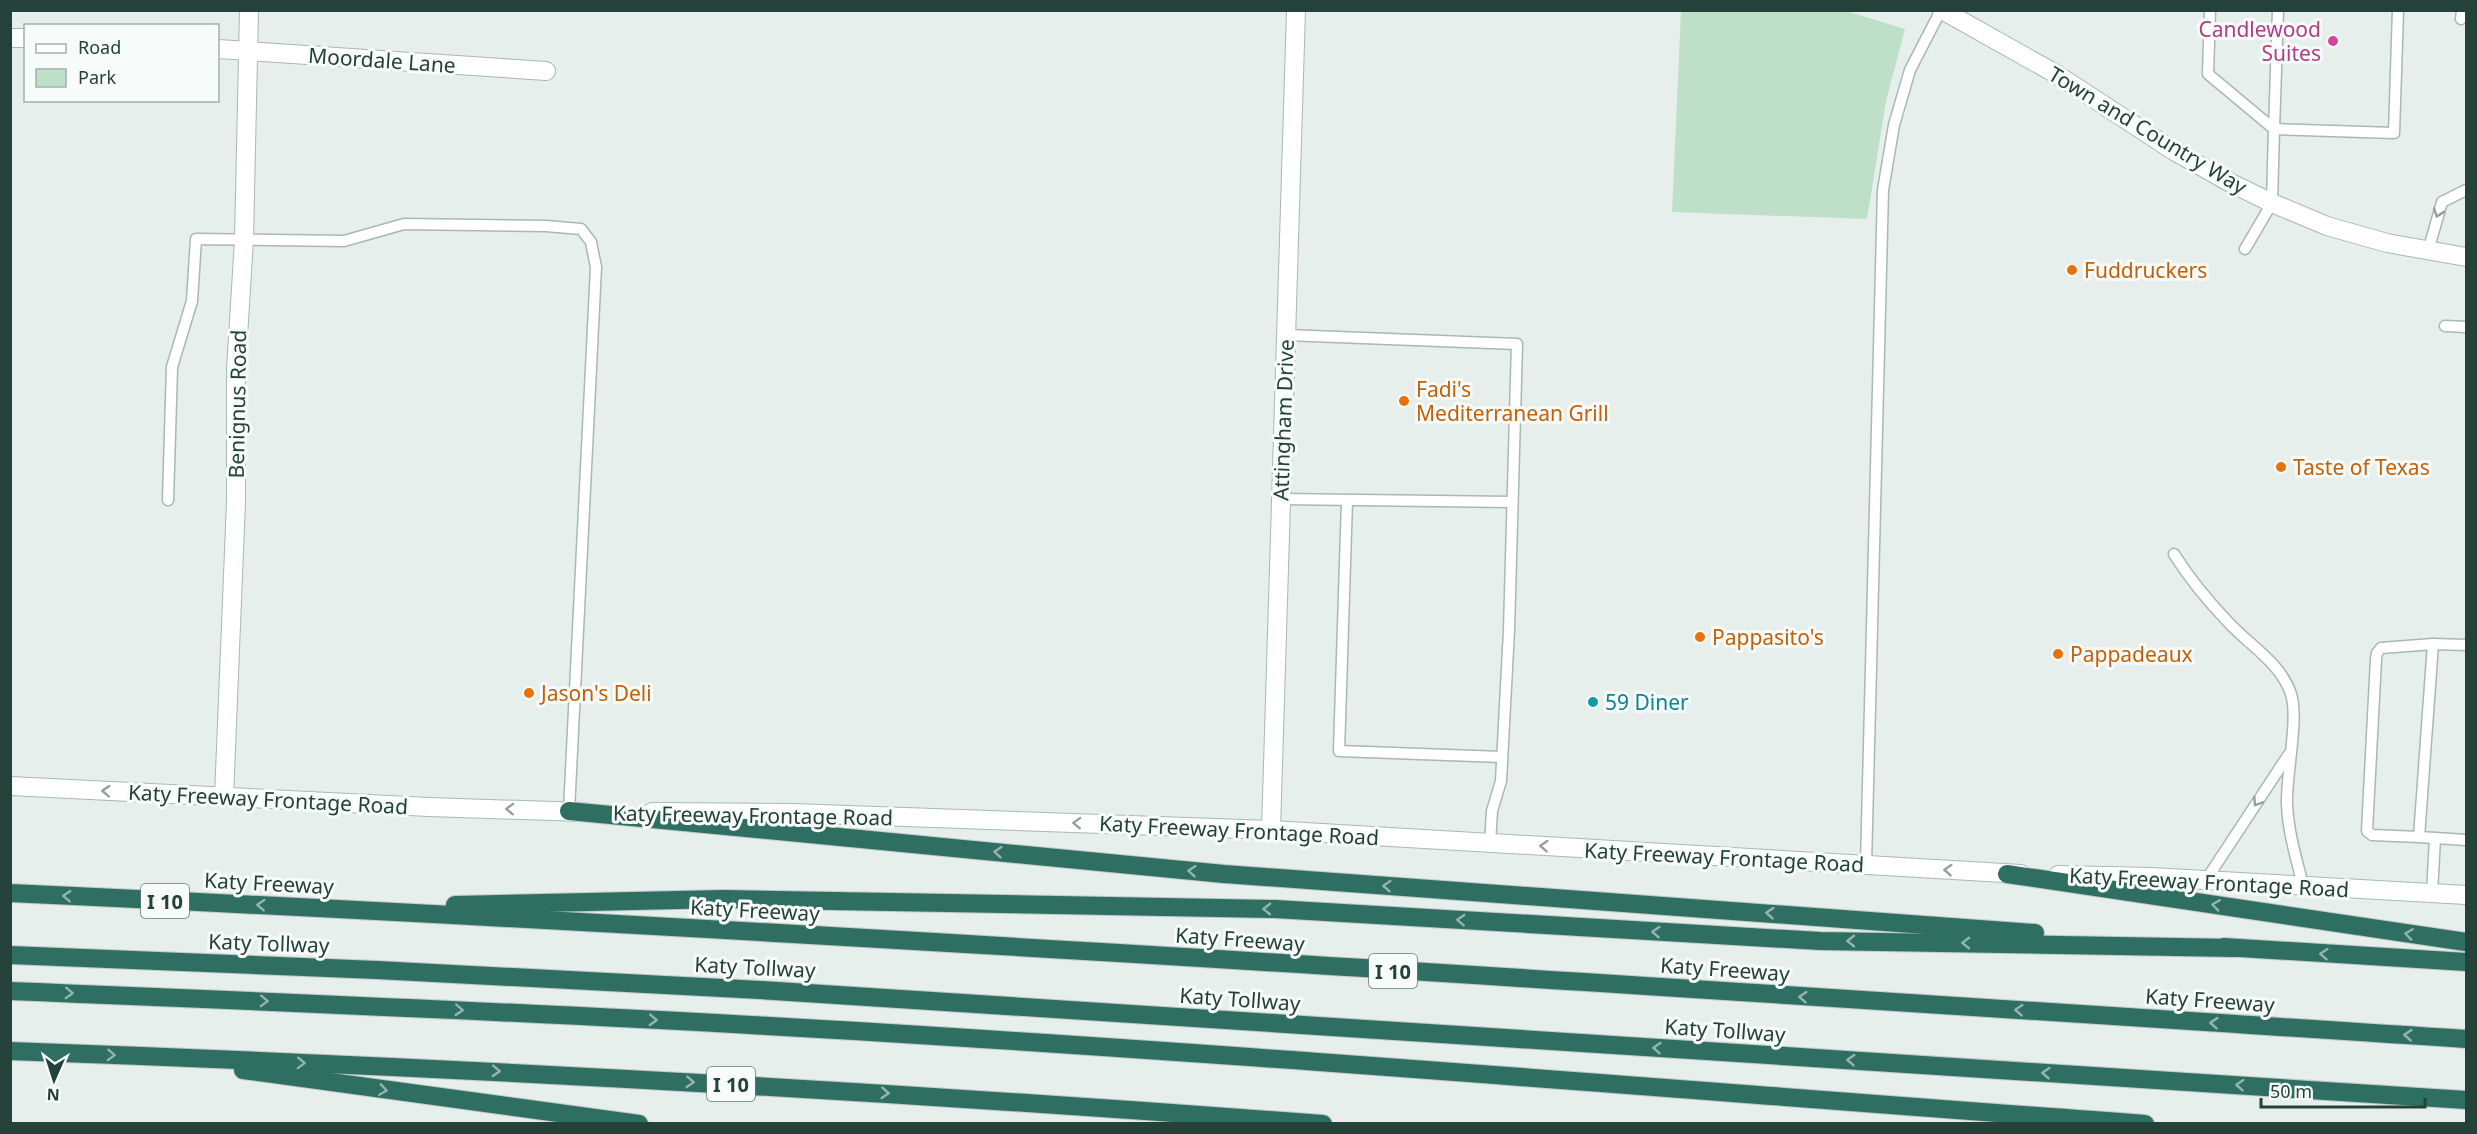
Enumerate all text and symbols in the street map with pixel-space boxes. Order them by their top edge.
place label: Candlewood Suites [2198,15,2321,67]
legend [24,24,219,102]
marker: Candlewood Suites [2326,34,2340,48]
text: Road [78,35,121,59]
street label: Moordale Lane [307,41,457,79]
street label: Town and Country Way [2044,60,2253,200]
text: Park [78,65,116,89]
one-way arrow [2433,207,2446,218]
place label: Fuddruckers [2084,256,2207,284]
marker: Fuddruckers [2065,263,2079,277]
street label: Benignus Road [222,329,252,479]
street label: Attingham Drive [1266,339,1300,501]
place label: Fadi's Mediterranean Grill [1416,375,1609,427]
marker: Fadi's Mediterranean Grill [1397,394,1411,408]
place label: Taste of Texas [2293,453,2430,481]
marker: Taste of Texas [2274,460,2288,474]
place label: Pappasito's [1712,623,1824,651]
marker: Pappasito's [1693,630,1707,644]
place label: Pappadeaux [2070,640,2193,668]
marker: Pappadeaux [2051,647,2065,661]
place label: Jason's Deli [539,679,652,707]
marker: Jason's Deli [522,686,536,700]
place label: 59 Diner [1605,688,1689,716]
marker: 59 Diner [1586,695,1600,709]
street label: Katy Freeway Frontage Road [127,778,409,820]
one-way arrow [101,785,110,798]
one-way arrow [2253,796,2264,807]
street label: Katy Freeway Frontage Road [613,799,893,831]
one-way arrow [506,803,515,816]
street label: Katy Freeway Frontage Road [1098,809,1380,851]
one-way arrow [1072,817,1081,830]
street label: Katy Freeway Frontage Road [1583,836,1865,878]
one-way arrow [1540,840,1549,853]
one-way arrow [993,846,1003,859]
street label: Katy Freeway Frontage Road [2068,861,2350,903]
one-way arrow [1944,864,1953,877]
one-way arrow [1188,865,1197,878]
street label: Katy Freeway [203,866,335,900]
one-way arrow [1382,880,1391,893]
road number: I 10 [141,884,189,918]
one-way arrow [62,890,71,903]
street label: Katy Freeway [689,893,821,927]
one-way arrow [257,898,266,911]
one-way arrow [2211,900,2220,912]
one-way arrow [1262,903,1271,915]
one-way arrow [1765,906,1774,919]
one-way arrow [1457,913,1466,926]
street label: Katy Freeway [1174,921,1306,958]
one-way arrow [1651,926,1660,939]
street label: Katy Tollway [208,927,330,959]
one-way arrow [2404,928,2413,940]
one-way arrow [1846,935,1855,947]
one-way arrow [1961,936,1970,949]
one-way arrow [2320,947,2329,960]
street label: Katy Tollway [694,950,817,984]
street label: Katy Freeway [1659,951,1791,988]
road number: I 10 [1369,954,1417,988]
street label: Katy Tollway [1179,981,1302,1017]
street label: Katy Freeway [2144,982,2276,1019]
one-way arrow [64,987,73,1000]
one-way arrow [1799,991,1808,1004]
one-way arrow [259,995,268,1008]
one-way arrow [454,1004,463,1017]
one-way arrow [2014,1004,2023,1017]
street label: Katy Tollway [1664,1012,1787,1048]
one-way arrow [649,1013,658,1026]
one-way arrow [2209,1016,2218,1029]
one-way arrow [2404,1029,2413,1042]
one-way arrow [1652,1042,1661,1055]
one-way arrow [106,1048,115,1061]
north arrow [24,1050,84,1110]
one-way arrow [1847,1054,1856,1067]
one-way arrow [296,1056,305,1069]
one-way arrow [491,1065,500,1078]
road number: I 10 [707,1067,755,1101]
one-way arrow [2041,1067,2050,1080]
scale bar [2261,1071,2424,1109]
one-way arrow [686,1075,695,1088]
one-way arrow [2236,1079,2245,1092]
text: 50 m [2270,1079,2312,1103]
one-way arrow [378,1083,387,1096]
text: N [46,1084,60,1106]
one-way arrow [880,1086,889,1099]

